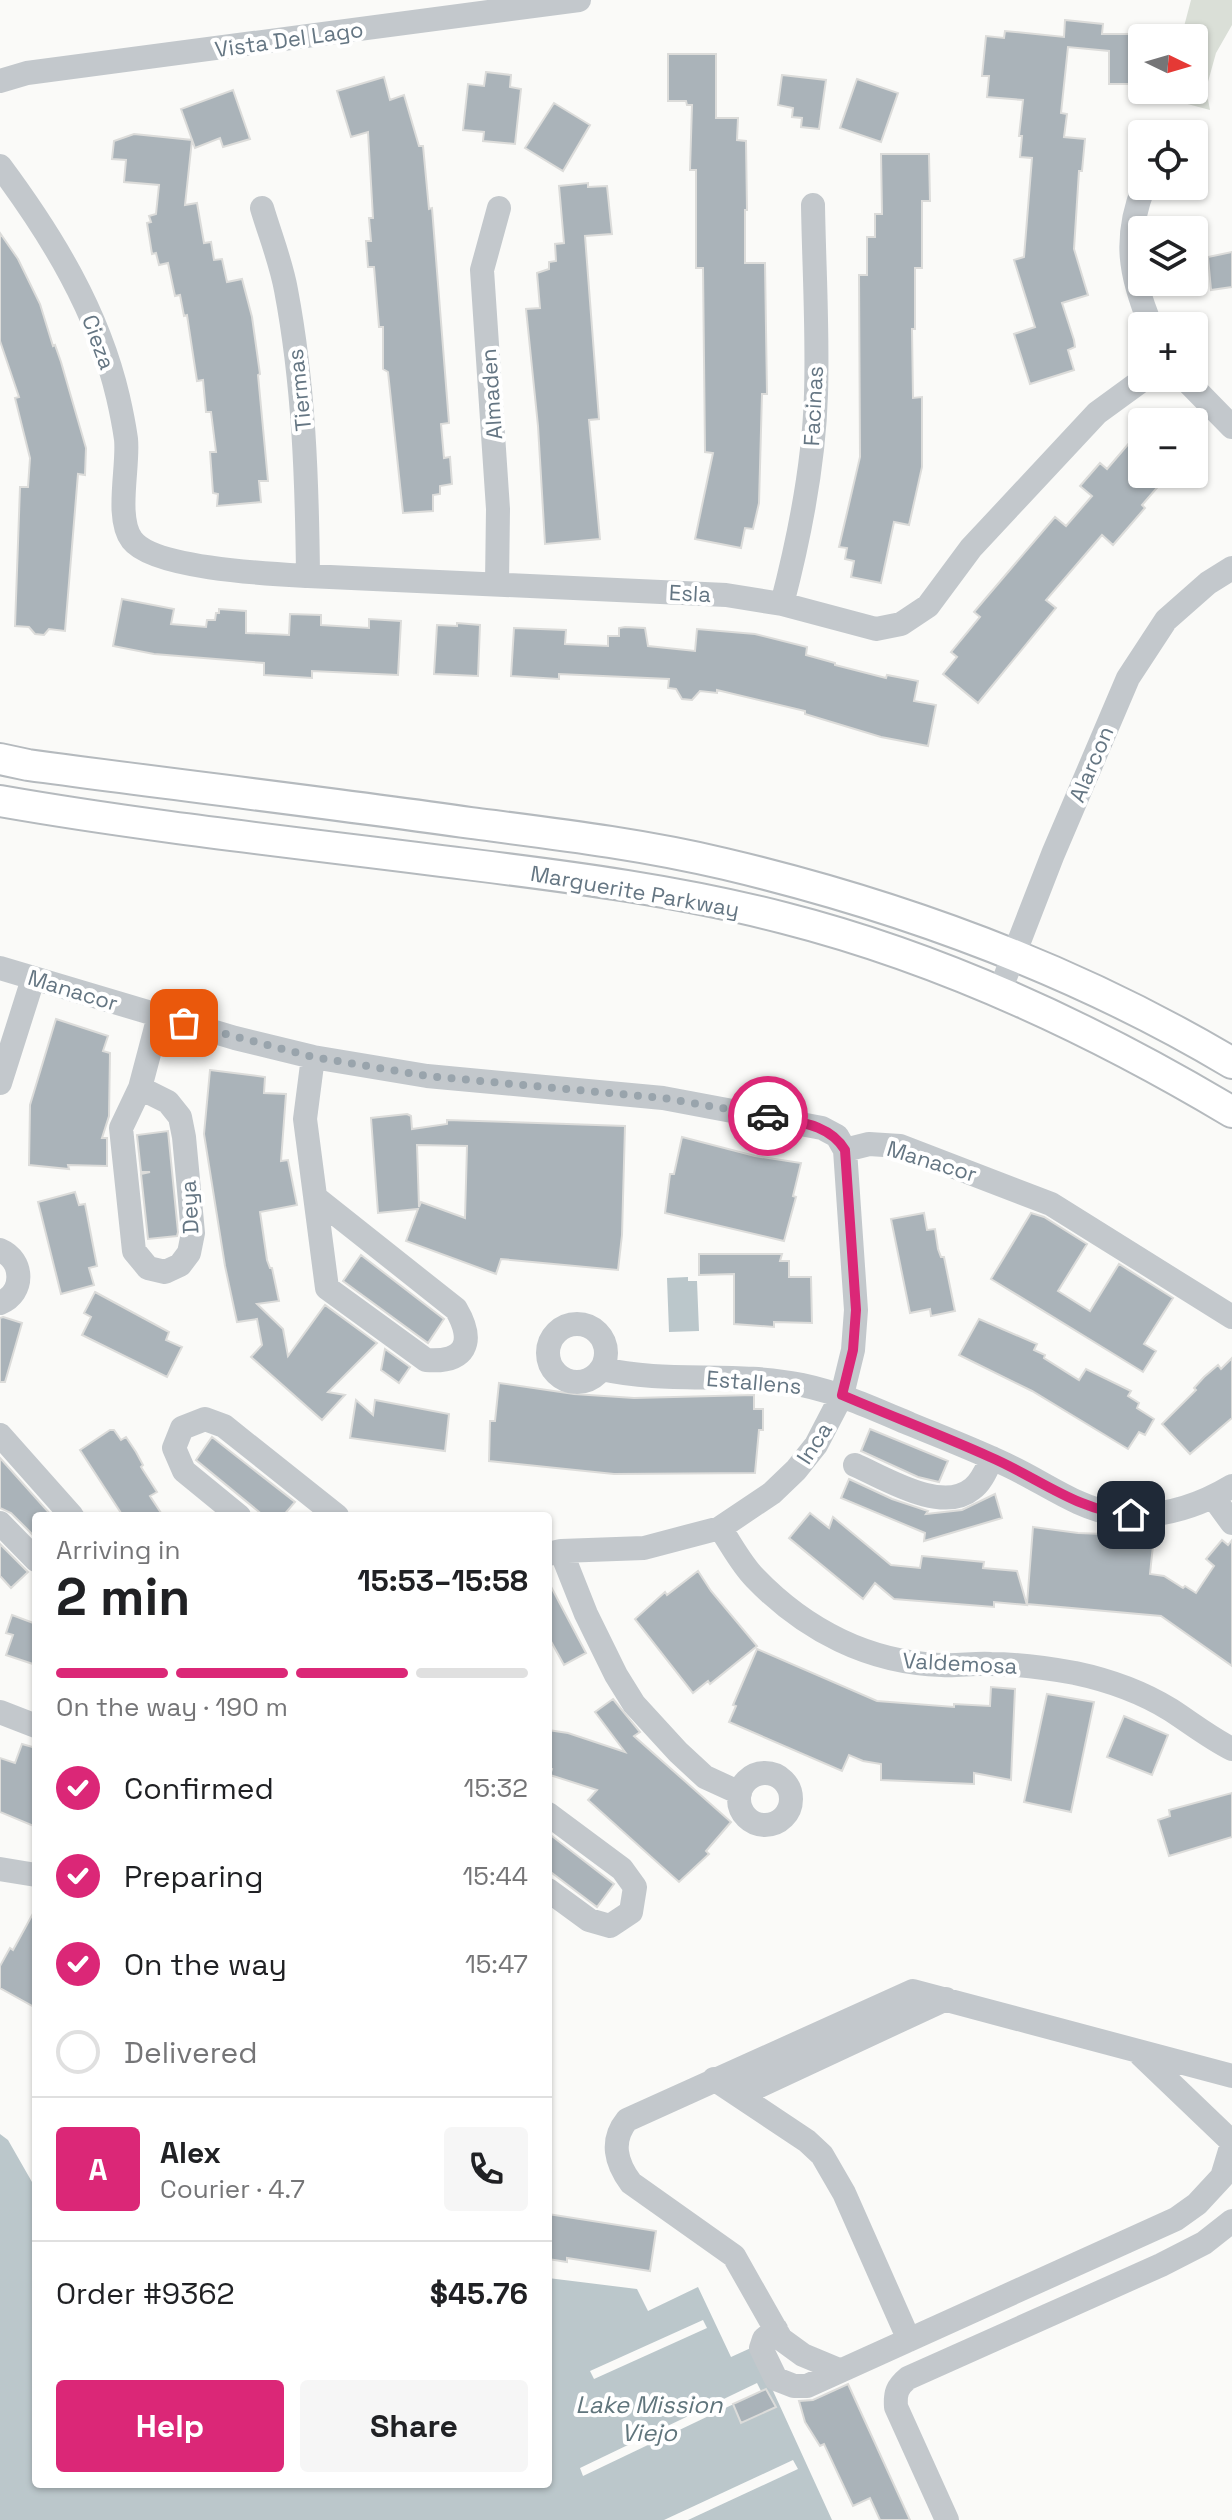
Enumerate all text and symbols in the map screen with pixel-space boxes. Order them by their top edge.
street label: Vista Del Lago [213,15,365,63]
north arrow [1128,24,1208,104]
map controls [1128,24,1208,488]
button: locate [1128,120,1208,200]
button: layers [1128,216,1208,296]
street label: Cieza [76,311,122,374]
button: + [1128,312,1208,392]
street label: Tiermas [281,347,317,433]
street label: Almaden [474,348,508,440]
street label: Facinas [797,365,829,447]
button: − [1128,408,1208,488]
street label: Esla [668,578,712,608]
street label: Alarcon [1062,722,1120,806]
street label: Marguerite Parkway [529,859,741,923]
street label: Manacor [25,963,121,1017]
pin [150,989,218,1057]
icon: bag [162,1001,206,1045]
courier [728,1076,808,1156]
icon: car [746,1094,790,1138]
street label: Manacor [884,1134,980,1188]
street label: Deya [174,1179,204,1235]
street label: Estallens [705,1364,803,1400]
street label: Inca [790,1416,838,1469]
pin [1097,1481,1165,1549]
icon: home [1109,1493,1153,1537]
text: Arriving in [56,1533,180,1567]
text: 15:53–15:58 [357,1561,528,1600]
text: 2 min [56,1564,190,1630]
street label: Valdemosa [902,1646,1018,1680]
text: On the way · 190 m [56,1690,288,1724]
icon: check [56,1766,100,1810]
text: Confirmed [124,1769,274,1808]
text: 15:32 [464,1771,528,1805]
icon: check [56,1854,100,1898]
text: Preparing [124,1857,263,1896]
text: 15:44 [462,1859,528,1893]
icon: check [56,1942,100,1986]
text: On the way [124,1945,287,1984]
text: 15:47 [465,1947,528,1981]
text: Delivered [124,2033,258,2072]
button: phone [444,2127,528,2211]
text: Alex [160,2133,221,2172]
text: A [88,2150,108,2189]
text: Courier · 4.7 [160,2172,305,2206]
text: Order #9362 [56,2274,235,2313]
text: $45.76 [430,2274,528,2313]
button: Help [56,2380,284,2472]
button: Share [300,2380,528,2472]
water label: Lake Mission Viejo [576,2389,724,2448]

